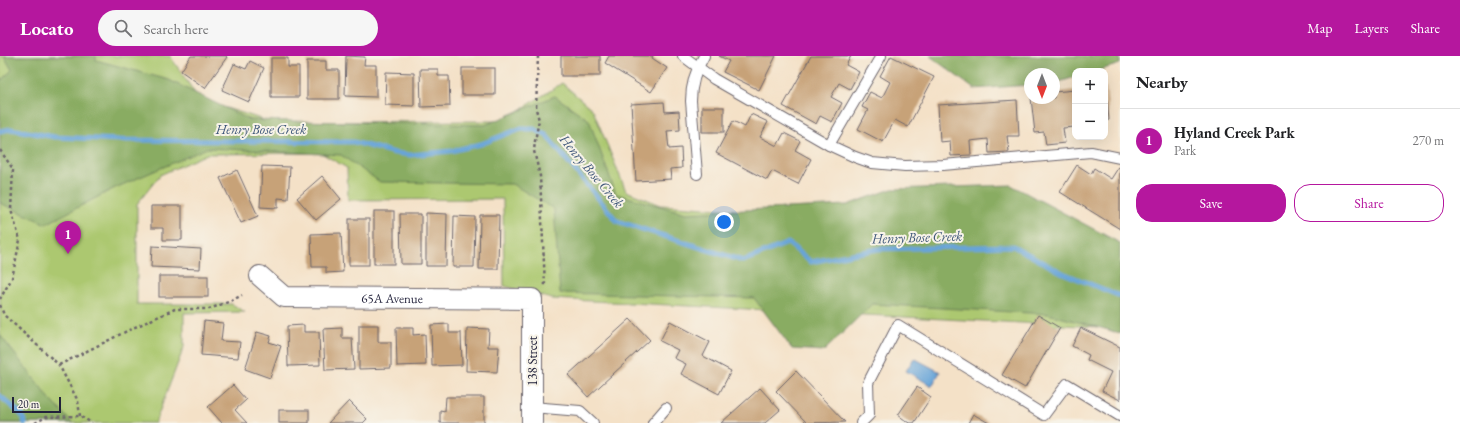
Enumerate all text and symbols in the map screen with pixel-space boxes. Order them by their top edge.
search box [98,10,378,46]
text: Locato [20,16,74,41]
icon: search [112,17,134,39]
text: Search here [144,19,209,38]
text: Map [1307,19,1332,37]
text: Layers [1354,19,1389,37]
text: Share [1411,19,1440,37]
north arrow [1024,68,1060,104]
map controls [1072,68,1108,140]
button: + [1072,68,1108,104]
text: Nearby [1136,71,1188,93]
button: − [1072,104,1108,140]
water label: Henry Bose Creek [215,120,307,138]
text: Hyland Creek Park [1174,123,1295,142]
water label: Henry Bose Creek [555,130,628,212]
text: 1 [1146,132,1152,149]
text: 270 m [1413,132,1444,149]
text: Park [1174,142,1196,159]
button: Save [1136,184,1286,222]
button: Share [1294,184,1444,222]
your location [714,212,734,232]
pin: 1 [55,221,81,254]
water label: Henry Bose Creek [870,226,963,248]
street label: 65A Avenue [361,289,423,307]
street label: 138 Street [524,336,541,386]
scale bar [12,395,61,414]
text: 20 m [18,397,39,411]

